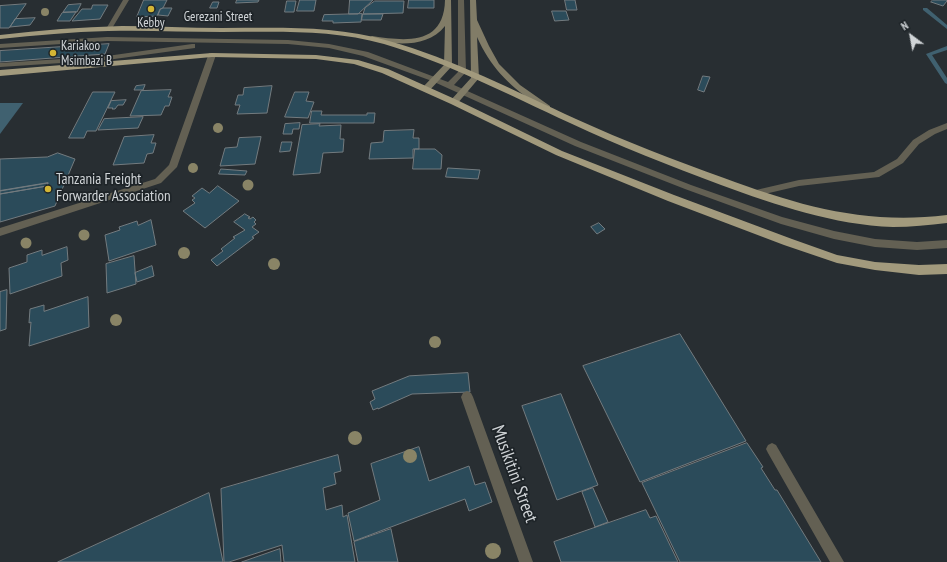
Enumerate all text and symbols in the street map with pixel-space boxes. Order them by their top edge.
marker: Kebby [146,4,156,14]
street label: Gerezani Street [184,9,252,25]
place label: Kebby [137,15,165,31]
north arrow [891,16,931,56]
text: N [898,18,911,33]
place label: Kariakoo Msimbazi B [61,38,112,69]
marker: Kariakoo Msimbazi B [48,48,58,58]
place label: Tanzania Freight Forwarder Association [56,171,170,206]
marker: Tanzania Freight Forwarder Association [43,184,53,194]
street label: Musikitini Street [486,422,542,526]

